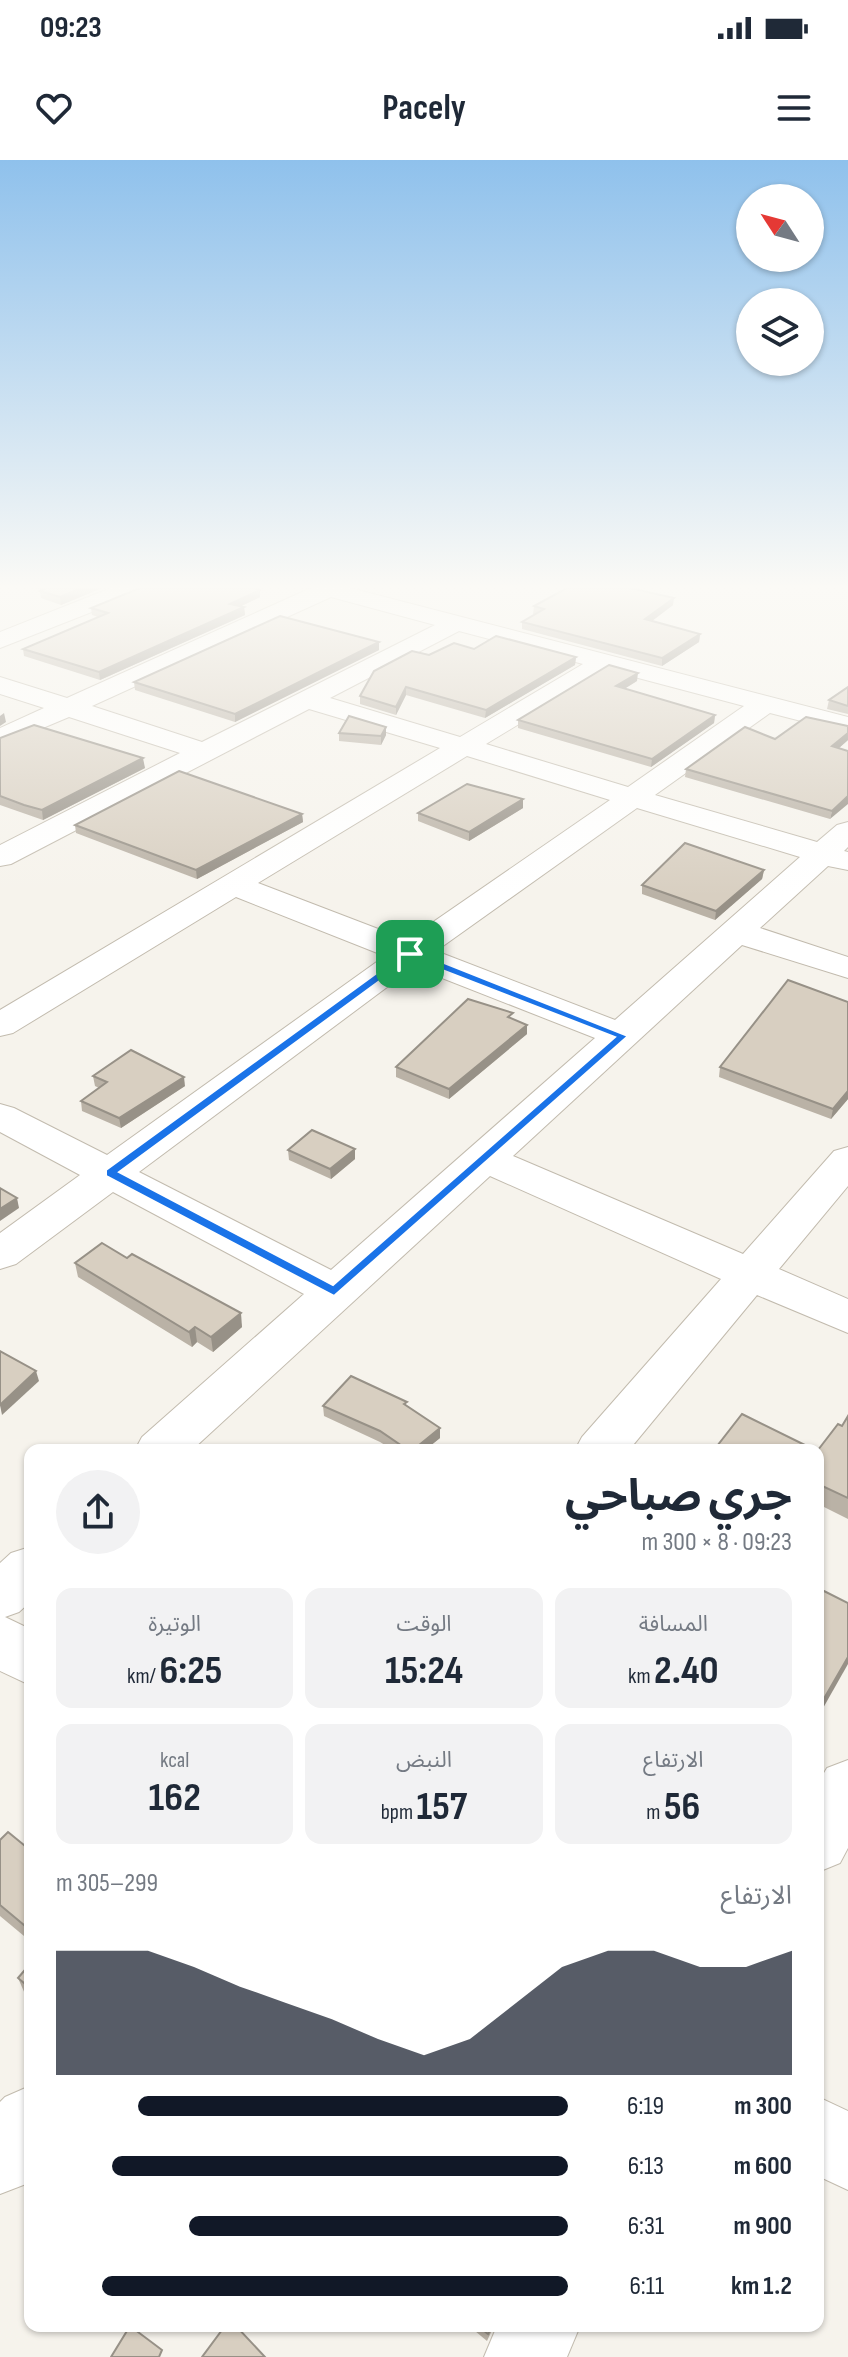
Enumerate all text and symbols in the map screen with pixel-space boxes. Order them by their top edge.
text: 09:23 [40,10,102,46]
icon: heart [32,86,76,130]
icon: menu [772,86,816,130]
text: Pacely [382,87,466,130]
north arrow [736,184,824,272]
map controls [736,184,824,376]
button: layers [736,288,824,376]
pin [376,920,444,988]
icon: arrive [388,932,432,976]
button: share [56,1470,140,1554]
text: جري صباحي [565,1470,792,1523]
text: 09:23 · 8 × 300 m [642,1527,792,1558]
text: الوتيرة [148,1611,201,1638]
text: الوقت [396,1611,452,1638]
text: المسافة [639,1611,708,1638]
text: 6:25 [159,1647,222,1695]
text: 15:24 [385,1647,463,1695]
text: 2.40 [654,1647,719,1695]
text: /km [127,1663,159,1690]
text: km [628,1663,654,1690]
text: kcal [160,1747,189,1774]
text: النبض [396,1747,452,1774]
text: الارتفاع [643,1747,704,1774]
text: 162 [149,1774,201,1822]
text: 157 [417,1783,467,1831]
text: 56 [664,1783,700,1831]
text: bpm [381,1799,417,1826]
text: m [646,1799,664,1826]
text: 299–305 m [56,1868,158,1899]
text: الارتفاع [721,1881,792,1912]
text: 6:19 [627,2091,664,2122]
text: 300 m [734,2091,792,2122]
text: 6:13 [628,2151,664,2182]
text: 600 m [734,2151,792,2182]
text: 6:31 [628,2211,664,2242]
text: 900 m [734,2211,792,2242]
text: 6:11 [629,2271,664,2302]
text: 1.2 km [731,2271,792,2302]

